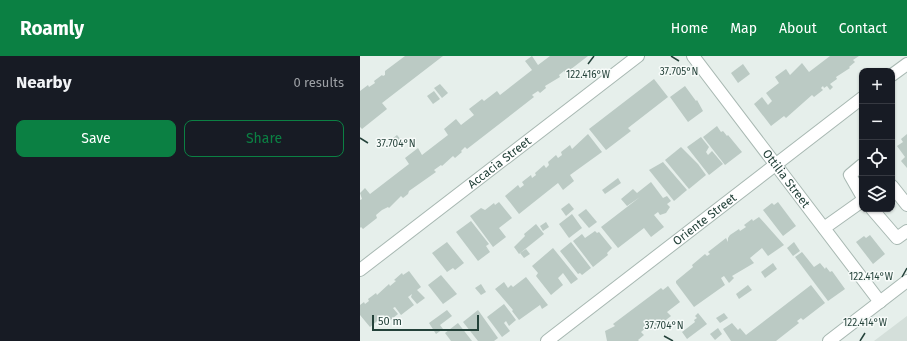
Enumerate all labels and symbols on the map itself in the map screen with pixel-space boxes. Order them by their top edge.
text: 37.705°N [660,66,698,78]
text: 122.416°W [566,69,611,81]
street label: Accacia Street [465,134,534,191]
text: 37.704°N [376,138,416,150]
street label: Ottilia Street [760,147,813,211]
street label: Oriente Street [670,190,740,248]
text: 122.414°W [849,271,894,283]
scale bar [372,313,479,332]
text: 122.414°W [843,317,888,329]
text: 37.704°N [644,320,684,332]

